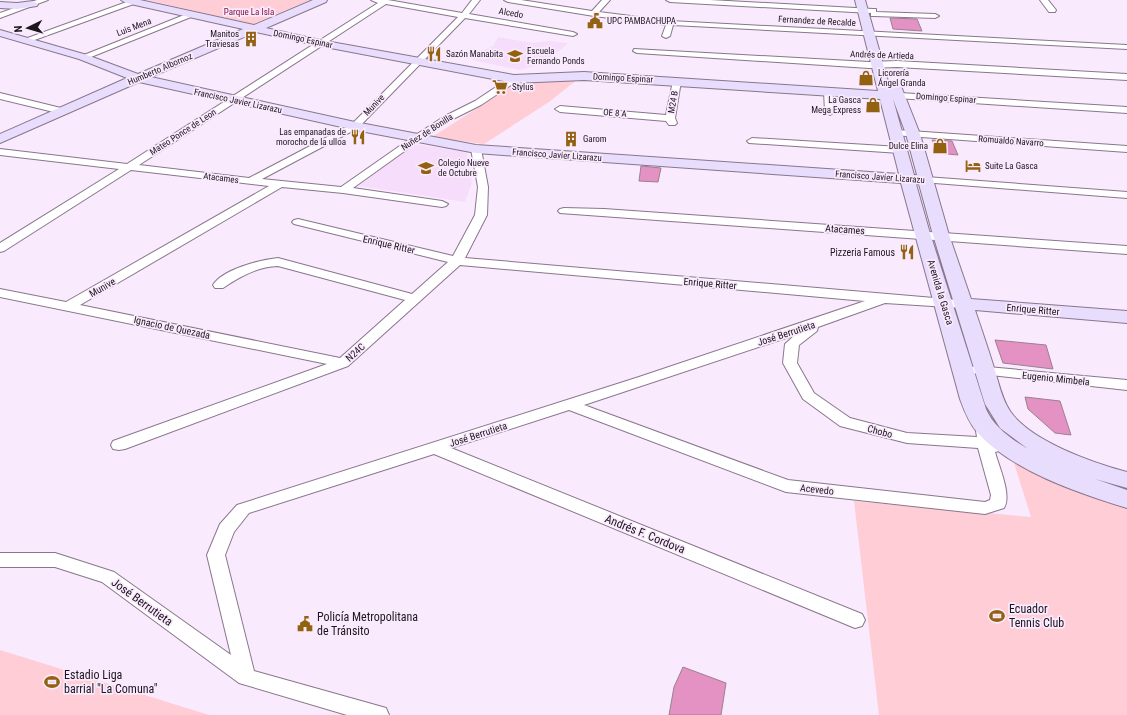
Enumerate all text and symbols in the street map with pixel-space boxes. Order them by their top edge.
street label: Alcedo [498,6,524,20]
park label: Parque La Isla [224,7,274,17]
north arrow [8,8,48,48]
public building icon: UPC PAMBACHUPA [586,12,604,30]
street label: Fernandez de Recalde [778,14,856,28]
street label: Luis Mena [115,16,153,38]
place label: UPC PAMBACHUPA [607,16,676,26]
text: N [12,25,25,33]
street label: Domingo Espinar [272,28,334,50]
place label: Manitos Traviesas [205,29,239,49]
building icon: Manitos Traviesas [242,30,260,48]
restaurant icon: Sazón Manabita [425,45,443,63]
place label: Escuela Fernando Ponds [527,46,585,66]
school or university icon: Escuela Fernando Ponds [506,47,524,65]
place label: Sazón Manabita [446,49,503,59]
street label: Andrés de Artieda [850,49,914,61]
street label: Humberto Albornoz [126,51,194,87]
place label: Licorería Ángel Granda [878,68,926,88]
shop icon: Licorería Ángel Granda [857,69,875,87]
street label: Domingo Espinar [593,71,654,85]
supermarket icon: Stylus [491,78,509,96]
place label: Stylus [512,82,534,92]
street label: Francisco Javier Lizarazu [193,87,283,115]
street label: M24 B [666,90,680,114]
street label: Domingo Espinar [916,91,977,105]
street label: Munive [362,92,386,118]
place label: La Gasca Mega Express [811,95,861,115]
shop icon: La Gasca Mega Express [864,96,882,114]
street label: Mateo Ponce de Leon [148,107,218,157]
street label: OE 8 A [603,107,627,119]
street label: Nuñez de Bonilla [399,112,455,152]
place label: Las empanadas de morocho de la ulloa [276,127,346,147]
restaurant icon: Las empanadas de morocho de la ulloa [349,128,367,146]
building icon: Garom [562,130,580,148]
place label: Garom [583,134,607,144]
street label: Romualdo Navarro [978,134,1045,148]
shop icon: Dulce Elina [931,137,949,155]
place label: Dulce Elina [889,141,928,151]
street label: Francisco Javier Lizarazu [512,147,602,163]
hotel icon: Suite La Gasca [964,157,982,175]
place label: Colegio Nueve de Octubre [438,158,489,178]
school or university icon: Colegio Nueve de Octubre [417,159,435,177]
place label: Suite La Gasca [985,161,1038,171]
street label: Francisco Javier Lizarazu [835,169,925,185]
street label: Atacames [203,171,239,185]
street label: Atacames [825,223,866,236]
street label: Enrique Ritter [362,233,416,256]
restaurant icon: Pizzeria Famous [898,243,916,261]
place label: Pizzeria Famous [830,247,895,258]
street label: Avenida la Gasca [925,258,956,326]
street label: Munive [87,275,118,299]
street label: Enrique Ritter [683,276,737,291]
street label: Enrique Ritter [1006,302,1060,317]
street label: Ignacio de Quezada [133,314,211,341]
street label: José Berrutieta [756,319,817,348]
street label: N24C [344,341,367,364]
street label: Eugenio Mimbela [1022,369,1090,388]
street label: José Berrutieta [448,420,509,449]
street label: Chobo [866,423,894,440]
street label: Acevedo [800,482,834,497]
street label: Andrés F. Cordova [603,512,687,557]
street label: José Berrutieta [109,575,176,629]
place label: Ecuador Tennis Club [1009,602,1064,630]
sports icon: Ecuador Tennis Club [988,607,1006,625]
place label: Policía Metropolitana de Tránsito [317,610,418,638]
public building icon: Policía Metropolitana de Tránsito [296,615,314,633]
place label: Estadio Liga barrial "La Comuna" [64,668,158,696]
sports icon: Estadio Liga barrial "La Comuna" [43,673,61,691]

